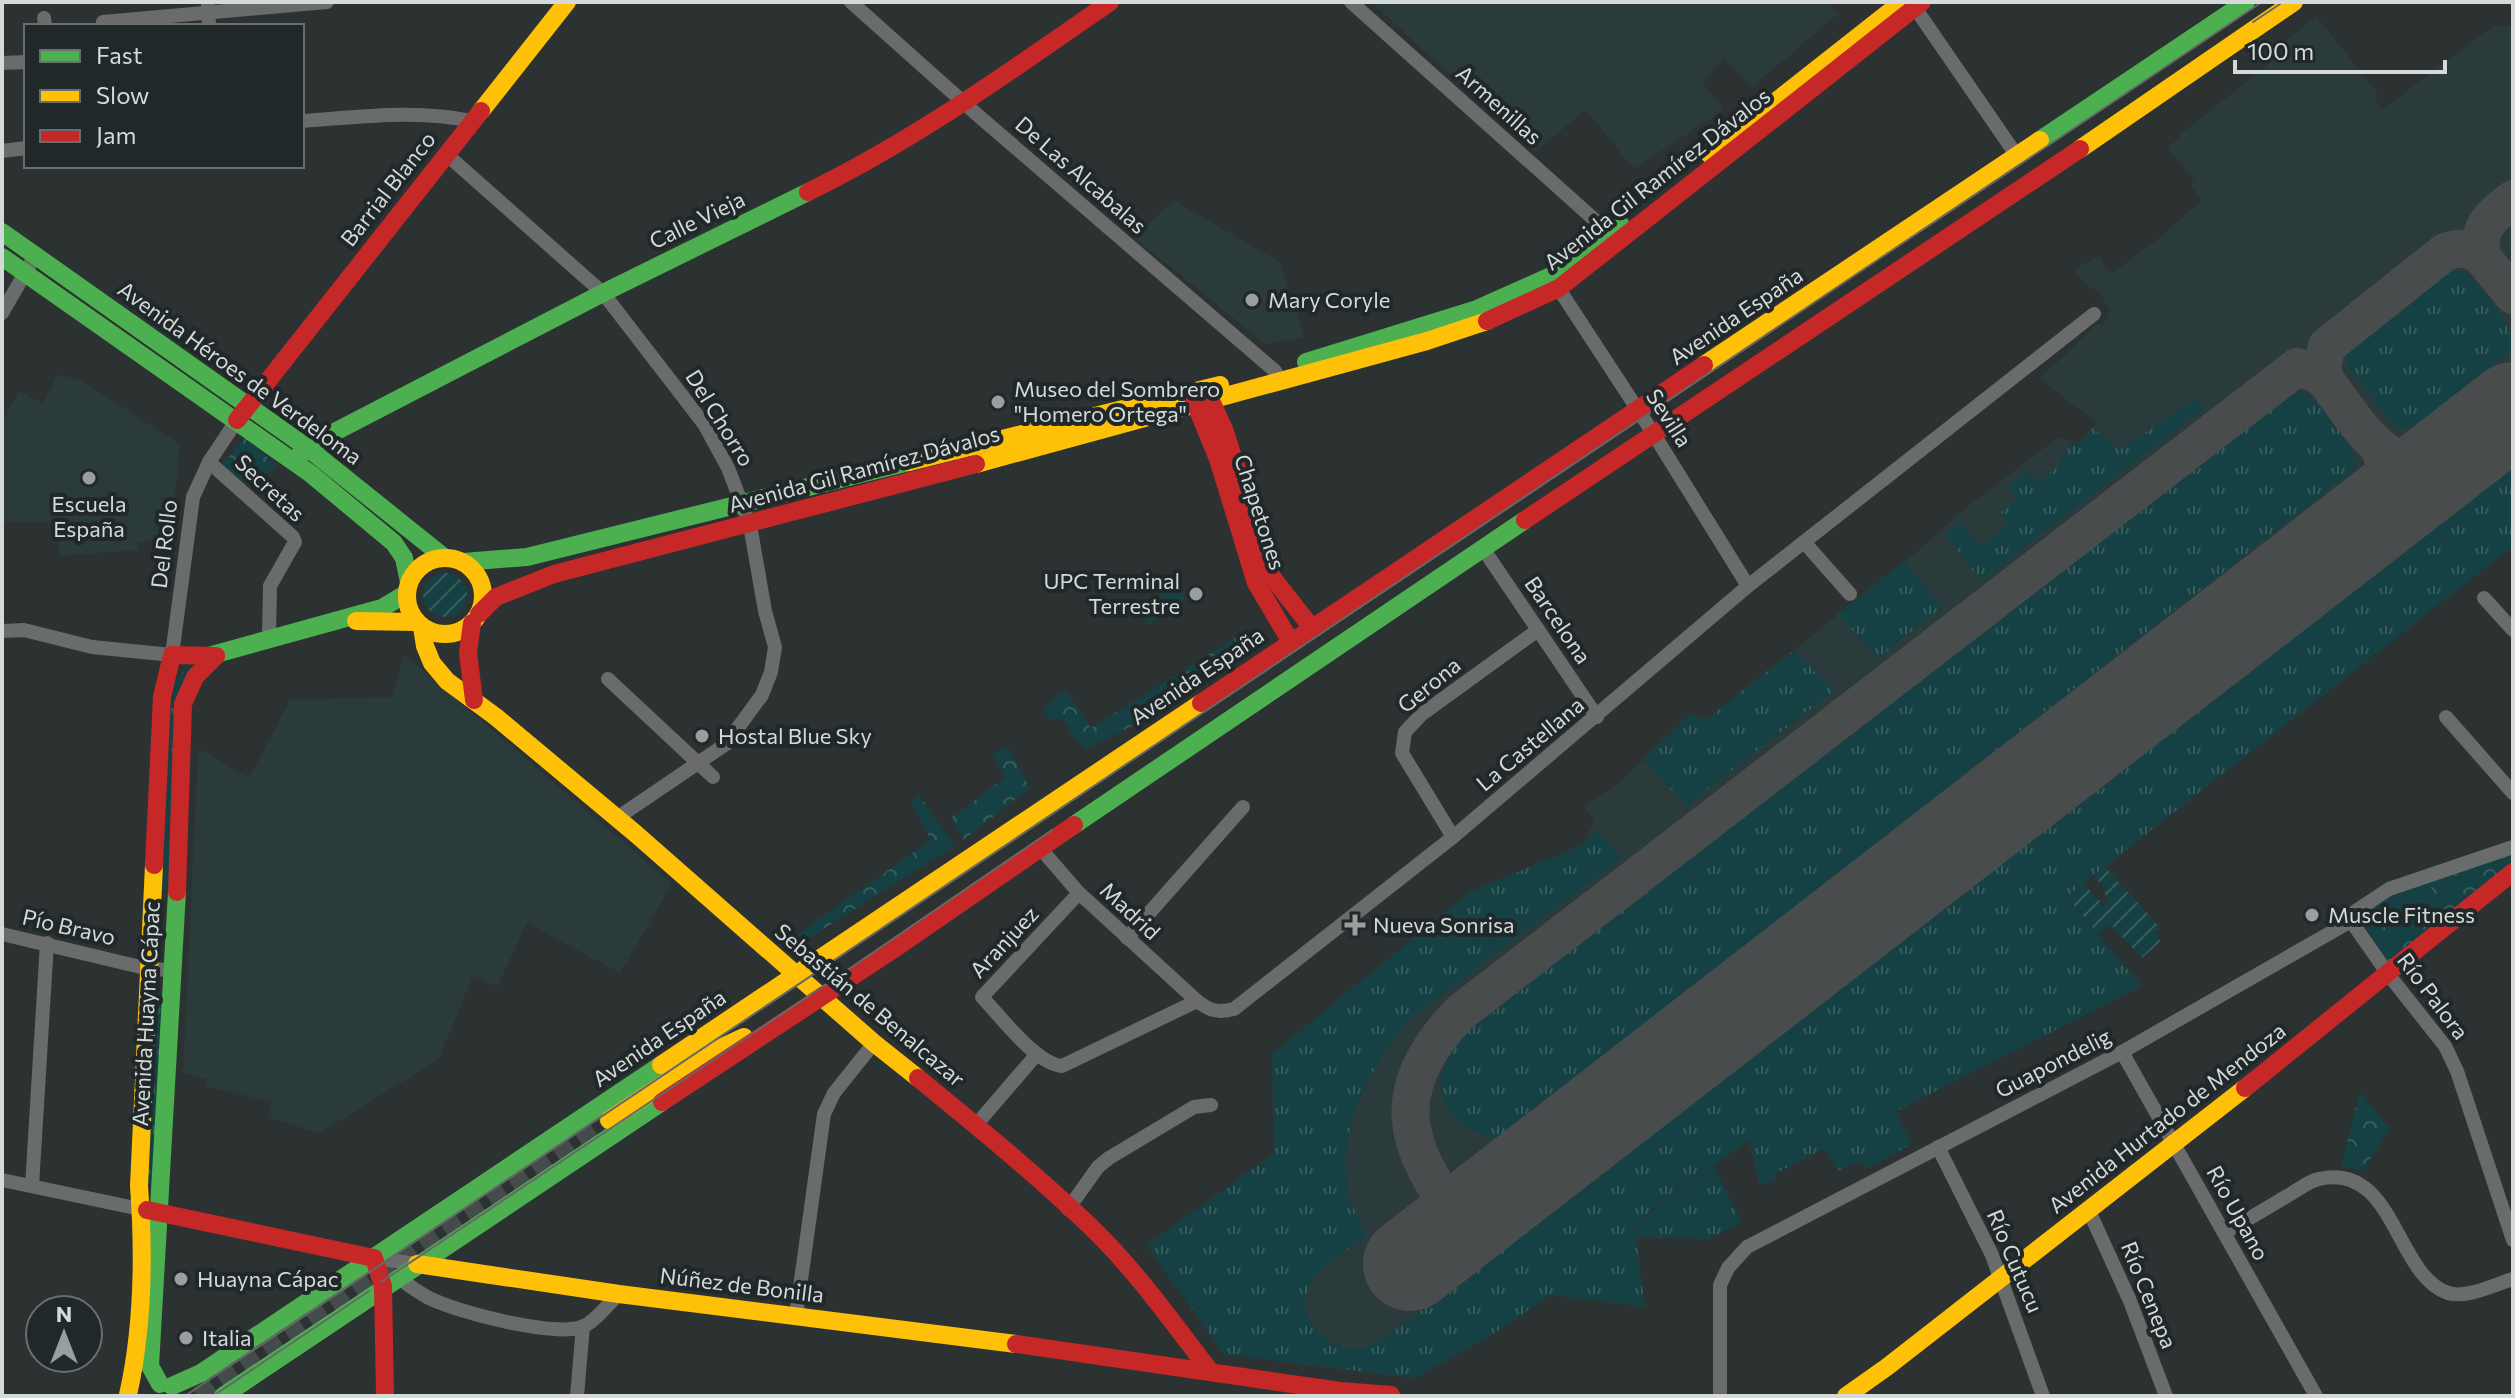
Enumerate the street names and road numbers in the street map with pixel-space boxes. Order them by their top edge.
street label: Armenillas [1451,59,1548,150]
street label: Avenida Gil Ramírez Dávalos [1538,82,1775,275]
street label: De Las Alcabalas [1010,110,1152,239]
street label: Barrial Blanco [334,126,441,251]
street label: Calle Vieja [645,185,749,254]
street label: Avenida España [1664,261,1808,370]
street label: Avenida Héroes de Verdeloma [113,275,367,470]
street label: Del Chorro [680,364,761,471]
street label: Sevilla [1641,384,1698,452]
street label: Avenida Gil Ramírez Dávalos [725,419,1002,518]
street label: Secretas [230,449,311,527]
street label: Chapetones [1229,451,1292,573]
street label: Del Rollo [145,498,182,590]
street label: Barcelona [1519,571,1597,668]
street label: Avenida España [1125,621,1269,730]
street label: Gerona [1392,651,1466,718]
street label: La Castellana [1470,691,1589,796]
street label: Madrid [1095,876,1166,945]
street label: Aranjuez [964,900,1044,983]
street label: Avenida Huayna Cápac [126,901,165,1127]
street label: Pío Bravo [20,903,118,950]
street label: Sebastián de Benalcazar [770,917,971,1092]
street label: Río Palora [2392,947,2475,1045]
street label: Avenida España [587,983,731,1092]
street label: Avenida Hurtado de Mendoza [2043,1017,2291,1219]
street label: Guapondelig [1990,1022,2115,1103]
street label: Río Upano [2201,1161,2275,1265]
street label: Río Cutucu [1982,1205,2049,1317]
street label: Río Cenepa [2116,1237,2183,1352]
street label: Núñez de Bonilla [659,1261,826,1308]

